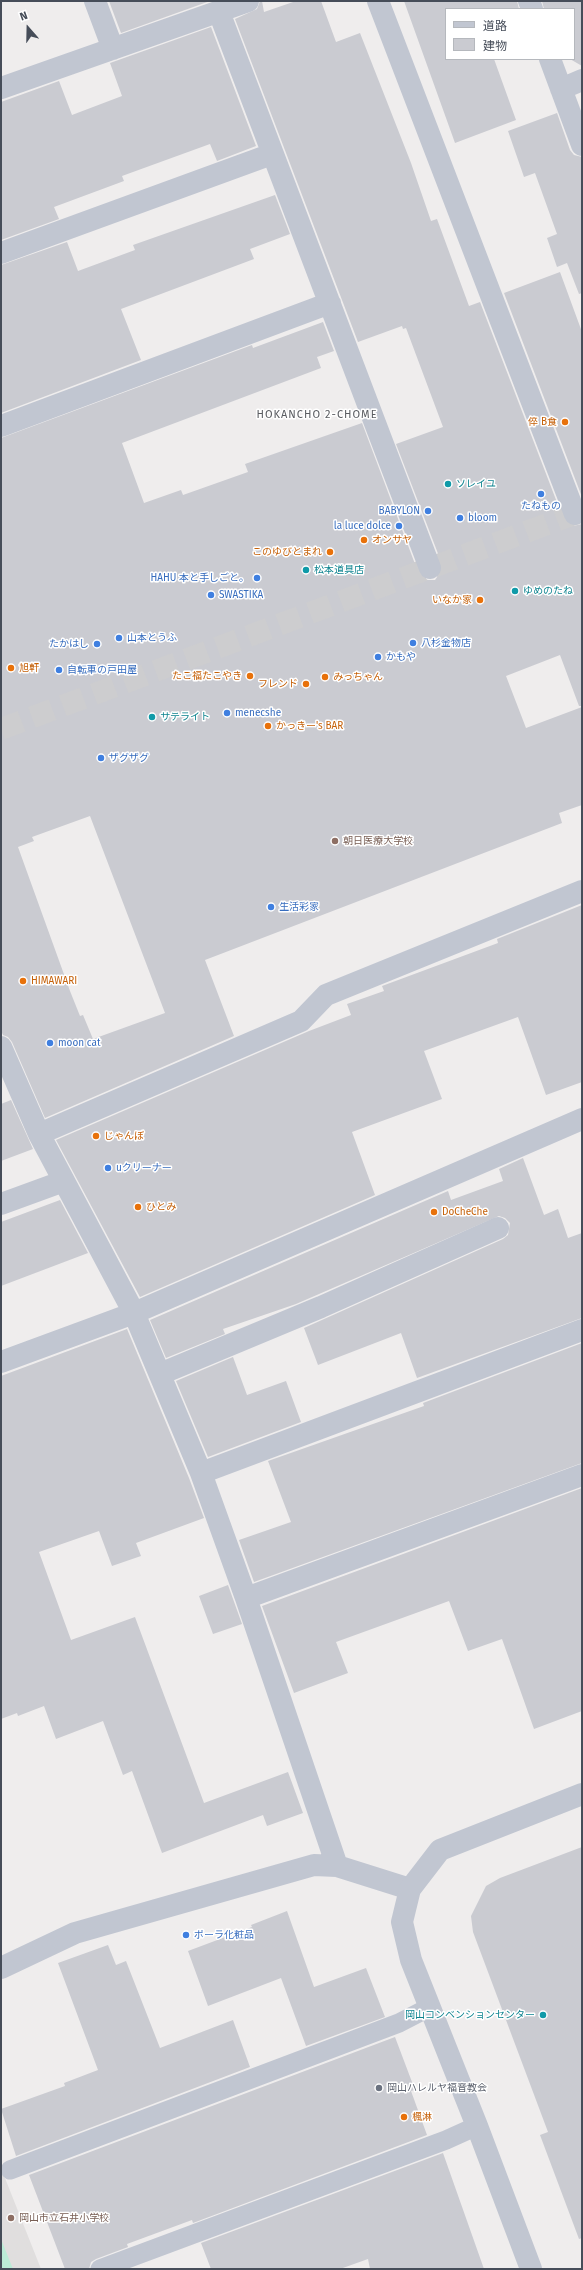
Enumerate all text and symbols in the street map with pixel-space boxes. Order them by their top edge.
north arrow [8,8,48,48]
legend [445,8,575,60]
text: N [18,9,29,24]
text: 道路 [483,19,507,33]
text: 建物 [483,39,507,53]
district label: HOKANCHO 2-CHOME [256,408,378,422]
place label: 倅 B食 [528,416,557,428]
marker: 倅 B食 [560,417,570,427]
place label: ソレイユ [456,478,496,490]
marker: ソレイユ [443,479,453,489]
marker: たねもの [536,489,546,499]
place label: たねもの [521,500,561,512]
place label: BABYLON [379,505,420,517]
marker: BABYLON [423,506,433,516]
place label: bloom [468,512,497,524]
marker: bloom [455,513,465,523]
place label: la luce dolce [334,520,391,532]
marker: la luce dolce [394,521,404,531]
place label: オンサヤ [372,534,412,546]
marker: オンサヤ [359,535,369,545]
place label: このゆびとまれ [252,546,322,558]
marker: このゆびとまれ [325,547,335,557]
place label: 松本道具店 [314,564,364,576]
marker: 松本道具店 [301,565,311,575]
place label: HAHU 本と手しごと。 [150,572,249,584]
marker: HAHU 本と手しごと。 [252,573,262,583]
place label: ゆめのたね [523,585,573,597]
marker: ゆめのたね [510,586,520,596]
place label: SWASTIKA [219,589,263,601]
marker: SWASTIKA [206,590,216,600]
place label: いなか家 [432,594,472,606]
marker: いなか家 [475,595,485,605]
place label: 山本とうふ [127,632,177,644]
marker: 山本とうふ [114,633,124,643]
place label: 八杉金物店 [421,637,471,649]
place label: たかはし [49,638,89,650]
marker: 八杉金物店 [408,638,418,648]
marker: たかはし [92,639,102,649]
place label: かもや [386,651,416,663]
marker: かもや [373,652,383,662]
place label: 旭軒 [19,662,39,674]
marker: 旭軒 [6,663,16,673]
place label: 自転車の戸田屋 [67,664,137,676]
marker: 自転車の戸田屋 [54,665,64,675]
place label: たこ福たこやき [172,670,242,682]
marker: たこ福たこやき [245,671,255,681]
place label: みっちゃん [333,671,383,683]
marker: みっちゃん [320,672,330,682]
place label: フレンド [258,678,298,690]
marker: フレンド [301,679,311,689]
place label: menecshe [235,707,281,719]
marker: menecshe [222,708,232,718]
place label: サテライト [160,711,210,723]
marker: サテライト [147,712,157,722]
place label: かっきー's BAR [276,720,343,732]
marker: かっきー's BAR [263,721,273,731]
place label: ザグザグ [109,752,149,764]
marker: ザグザグ [96,753,106,763]
place label: 朝日医療大学校 [343,835,413,847]
marker: 朝日医療大学校 [330,836,340,846]
place label: 生活彩家 [279,901,319,913]
marker: 生活彩家 [266,902,276,912]
place label: HIMAWARI [31,975,77,987]
marker: HIMAWARI [18,976,28,986]
place label: moon cat [58,1037,100,1049]
marker: moon cat [45,1038,55,1048]
place label: じゃんぼ [104,1130,144,1142]
marker: じゃんぼ [91,1131,101,1141]
place label: uクリーナー [116,1162,172,1174]
marker: uクリーナー [103,1163,113,1173]
place label: ひとみ [146,1201,176,1213]
marker: ひとみ [133,1202,143,1212]
place label: DoCheChe [442,1206,488,1218]
marker: DoCheChe [429,1207,439,1217]
place label: ポーラ化粧品 [194,1929,254,1941]
marker: ポーラ化粧品 [181,1930,191,1940]
place label: 岡山コンベンションセンター [405,2009,535,2021]
marker: 岡山コンベンションセンター [538,2010,548,2020]
place label: 岡山ハレルヤ福音教会 [387,2082,487,2094]
marker: 岡山ハレルヤ福音教会 [374,2083,384,2093]
place label: 楓淋 [412,2111,432,2123]
marker: 楓淋 [399,2112,409,2122]
place label: 岡山市立石井小学校 [19,2212,109,2224]
marker: 岡山市立石井小学校 [6,2213,16,2223]

